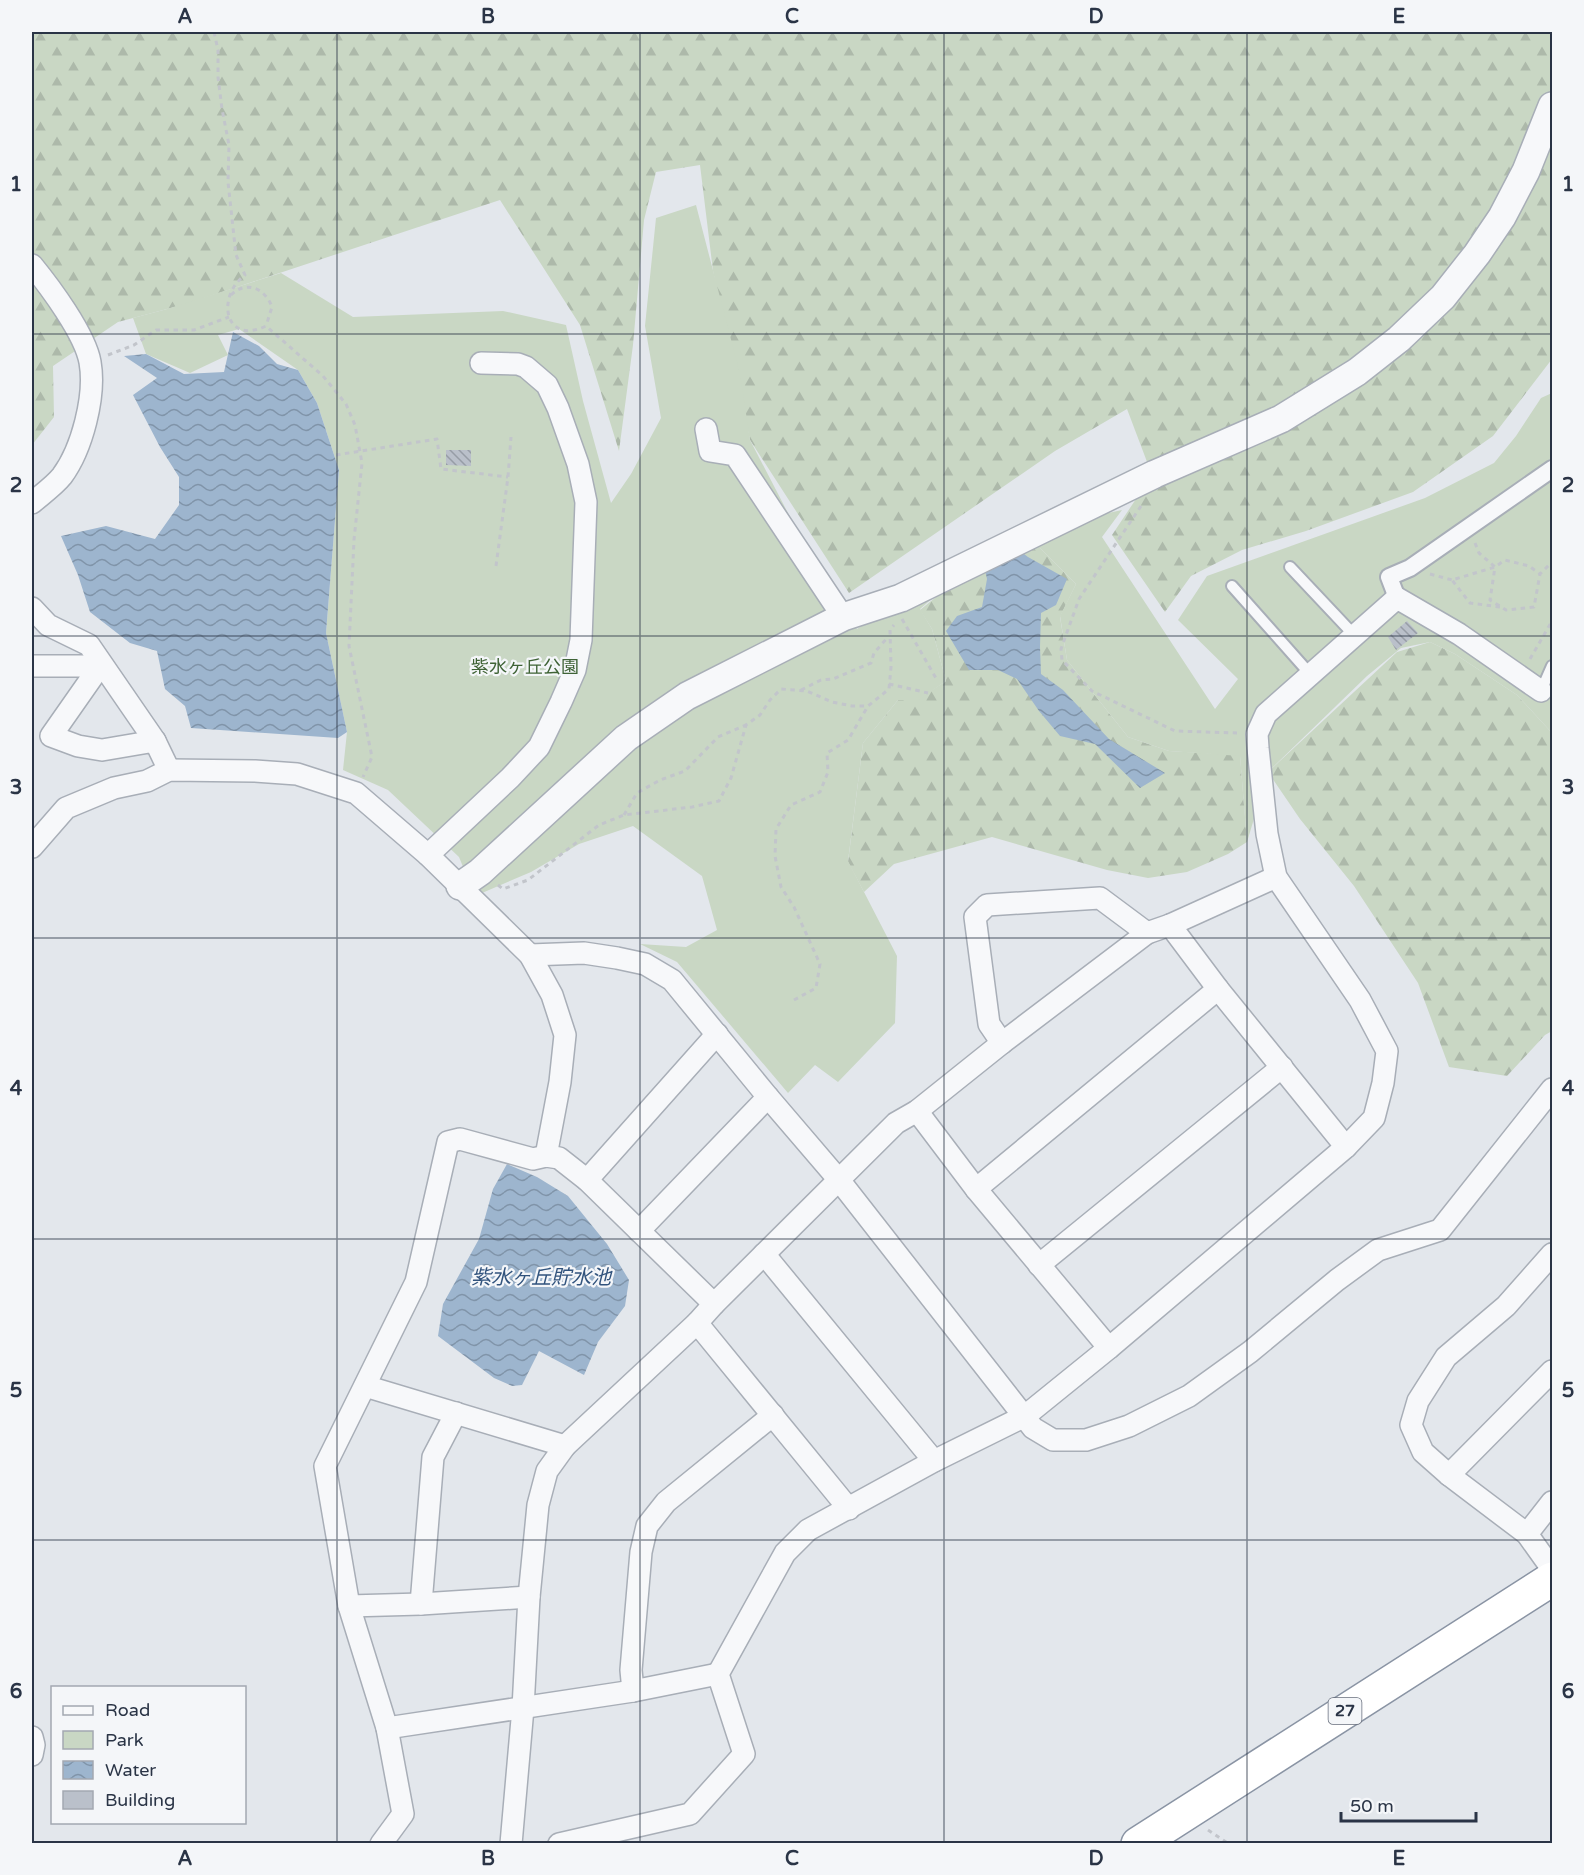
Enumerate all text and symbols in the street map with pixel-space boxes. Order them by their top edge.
text: A [178,5,193,29]
text: B [481,5,495,29]
text: C [785,5,799,29]
text: D [1088,5,1104,29]
text: E [1393,5,1406,29]
text: 1 [10,173,22,197]
text: 1 [1562,173,1574,197]
text: 2 [10,474,22,498]
text: 2 [1562,474,1574,498]
park label: 紫水ヶ丘公園 [471,656,579,678]
text: 3 [10,776,22,800]
text: 3 [1562,776,1574,800]
text: 4 [10,1077,23,1101]
text: 4 [1562,1077,1575,1101]
water label: 紫水ヶ丘貯水池 [471,1266,613,1290]
text: 5 [10,1379,22,1403]
text: 5 [1562,1379,1574,1403]
text: 6 [10,1680,22,1704]
text: 6 [1562,1680,1574,1704]
legend [51,1686,246,1824]
road number: 27 [1328,1698,1362,1724]
text: Road [105,1699,150,1721]
text: Park [105,1729,144,1751]
text: Water [105,1759,156,1781]
scale bar [1341,1785,1476,1823]
text: Building [105,1789,175,1811]
text: 50 m [1350,1795,1394,1817]
text: A [178,1847,193,1871]
text: B [481,1847,495,1871]
text: C [785,1847,799,1871]
text: D [1088,1847,1104,1871]
text: E [1393,1847,1406,1871]

